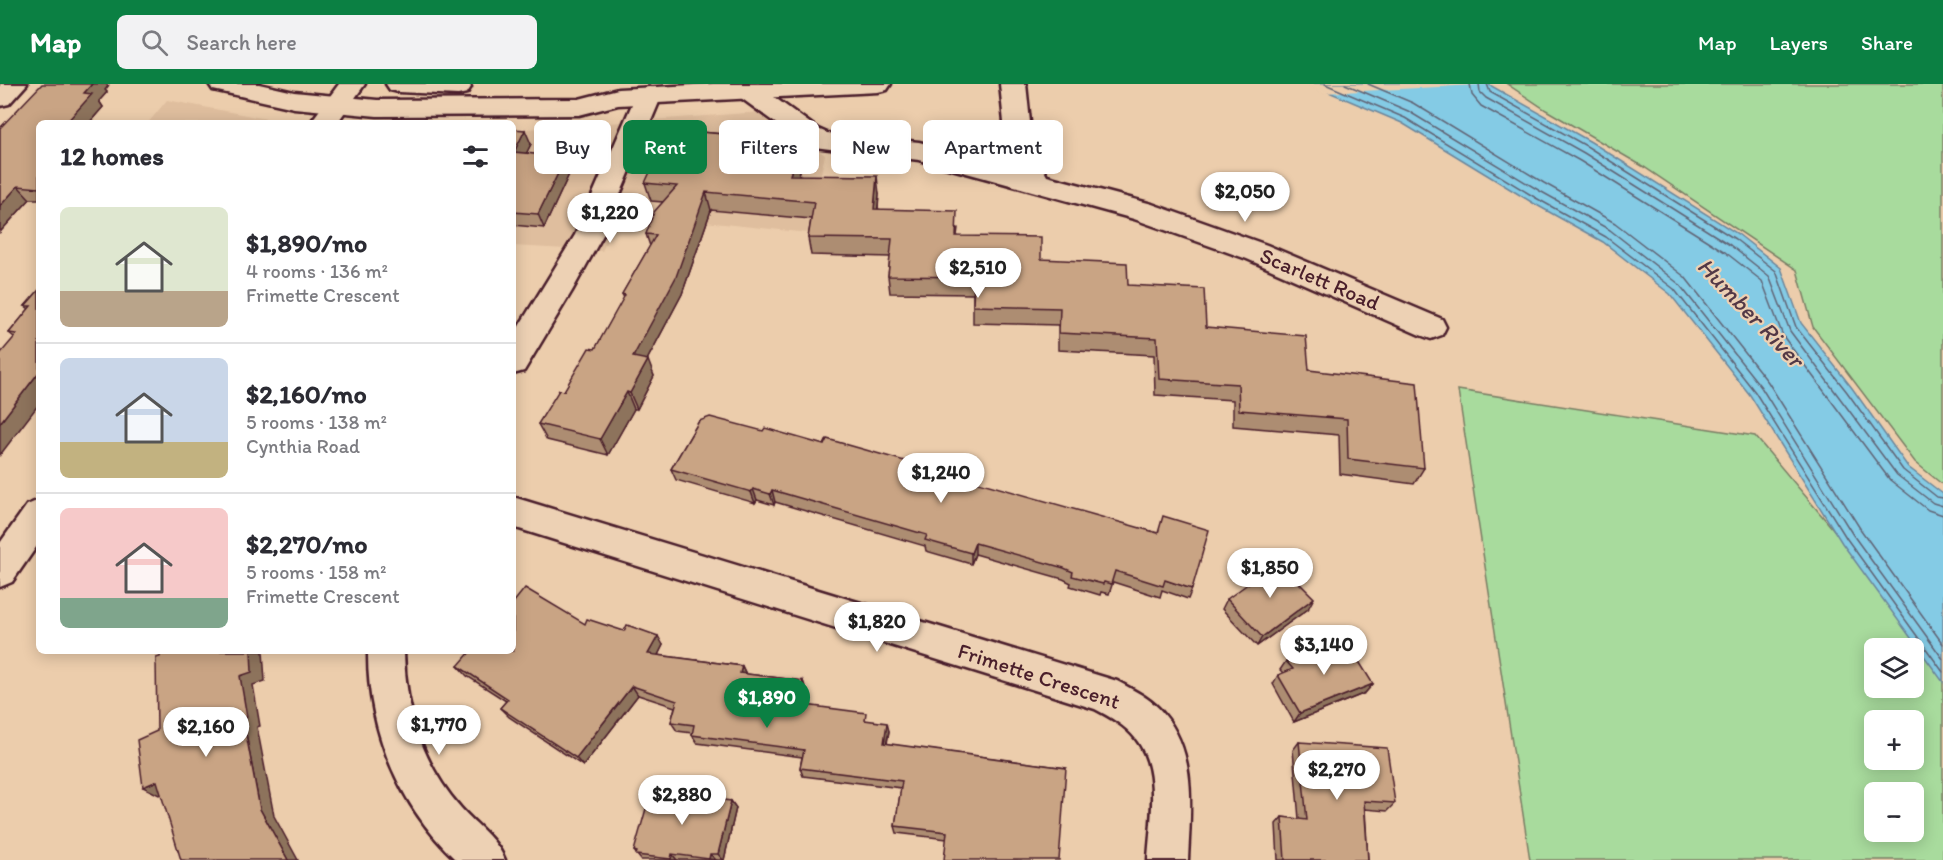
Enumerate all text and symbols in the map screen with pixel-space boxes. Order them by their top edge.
search box [117,15,537,69]
text: Map [30,25,81,59]
icon: search [138,26,171,59]
text: Search here [186,29,297,56]
text: Map [1698,30,1737,55]
text: Layers [1770,30,1828,55]
text: Share [1861,30,1913,55]
chip: Buy [534,120,611,174]
chip: Rent [623,120,707,174]
chip: Filters [719,120,819,174]
chip: New [831,120,911,174]
chip: Apartment [923,120,1063,174]
text: 12 homes [60,140,164,172]
icon: filters [459,140,492,173]
pin: $2,050 [1196,172,1294,223]
text: $2,050 [1215,179,1275,203]
pin: $1,220 [561,193,659,244]
text: $1,220 [581,200,639,224]
text: $1,890/mo [246,227,367,259]
icon: home [108,231,180,303]
street label: Scarlett Road [1256,242,1384,316]
pin: $2,510 [929,248,1027,299]
water label: Humber River [1692,251,1812,375]
text: $2,510 [949,255,1007,279]
text: 4 rooms · 136 m² [246,259,388,283]
text: Frimette Crescent [246,283,400,307]
text: $2,160/mo [246,378,367,410]
icon: home [108,382,180,454]
text: 5 rooms · 138 m² [246,410,387,434]
text: Cynthia Road [246,434,360,458]
pin: $1,240 [892,453,990,504]
text: $1,240 [911,460,971,484]
text: $2,270/mo [246,528,368,560]
icon: home [108,532,180,604]
pin: $1,850 [1221,548,1319,599]
text: $1,850 [1241,555,1299,579]
text: 5 rooms · 158 m² [246,560,387,584]
text: Frimette Crescent [246,584,400,608]
pin: $1,820 [828,602,926,653]
text: $1,820 [848,609,906,633]
pin: $3,140 [1275,625,1373,676]
text: $3,140 [1294,632,1354,656]
street label: Frimette Crescent [954,637,1124,715]
map controls [1864,638,1924,842]
button: layers [1864,638,1924,698]
pin: $1,890 [718,678,816,729]
text: $1,890 [738,685,796,709]
pin: $1,770 [390,705,488,756]
pin: $2,160 [157,707,255,758]
button: + [1864,710,1924,770]
text: $1,770 [411,712,467,736]
text: $2,160 [177,714,235,738]
pin: $2,270 [1288,750,1386,801]
text: $2,270 [1308,757,1366,781]
pin: $2,880 [633,775,731,826]
text: $2,880 [652,782,712,806]
button: − [1864,782,1924,842]

